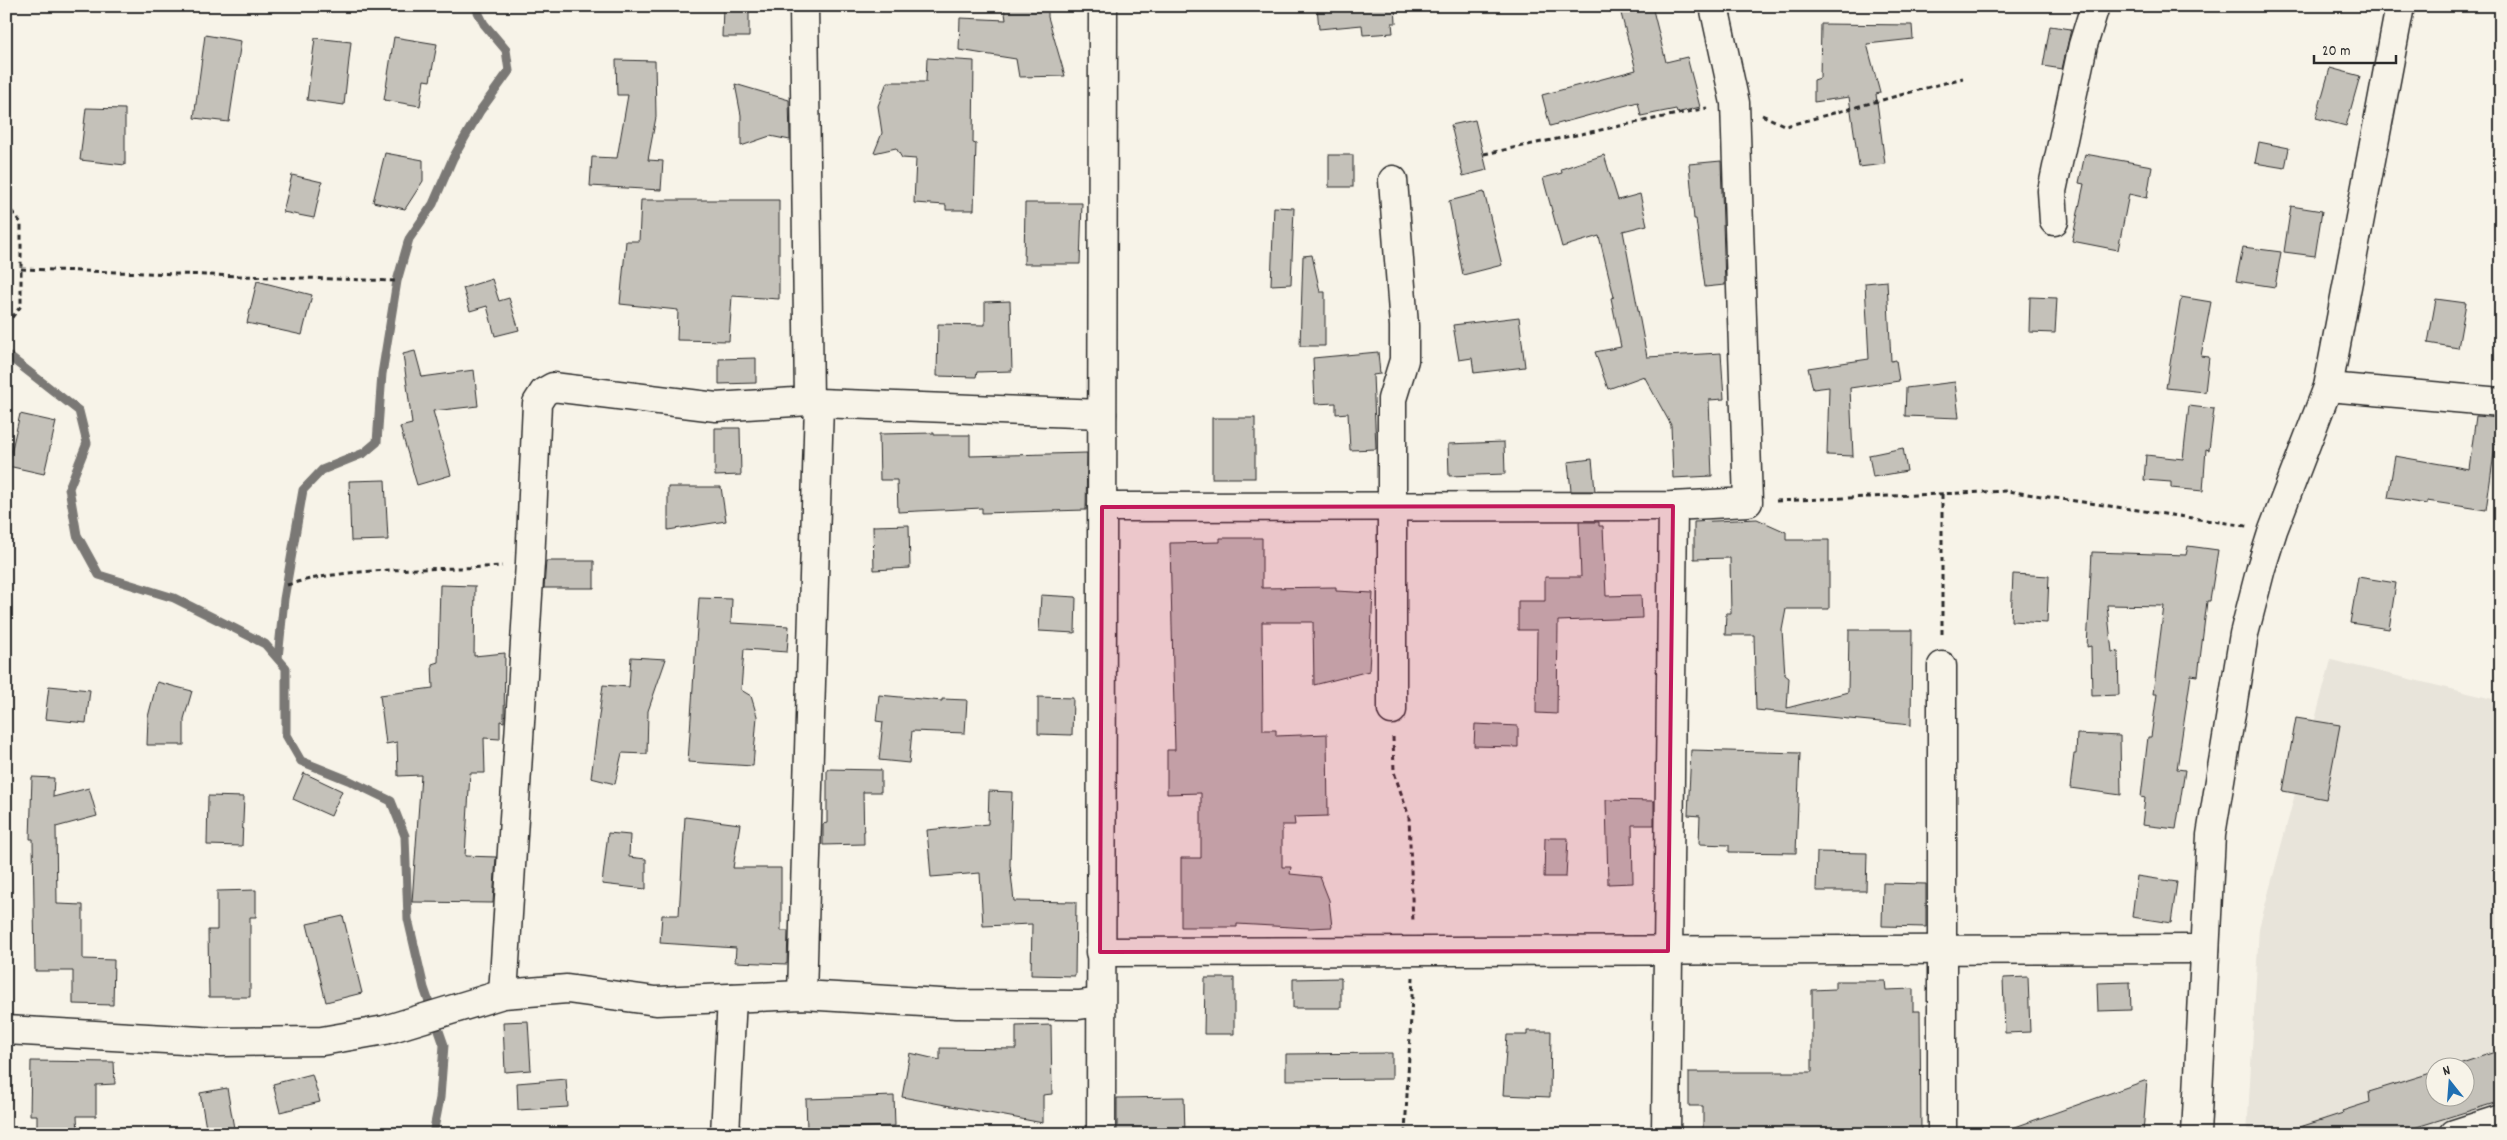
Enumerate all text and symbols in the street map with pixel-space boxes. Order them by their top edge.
scale bar [2314,32,2397,64]
text: 20 m [2322,41,2350,63]
north arrow [2424,1058,2474,1108]
text: N [2441,1061,2453,1082]

